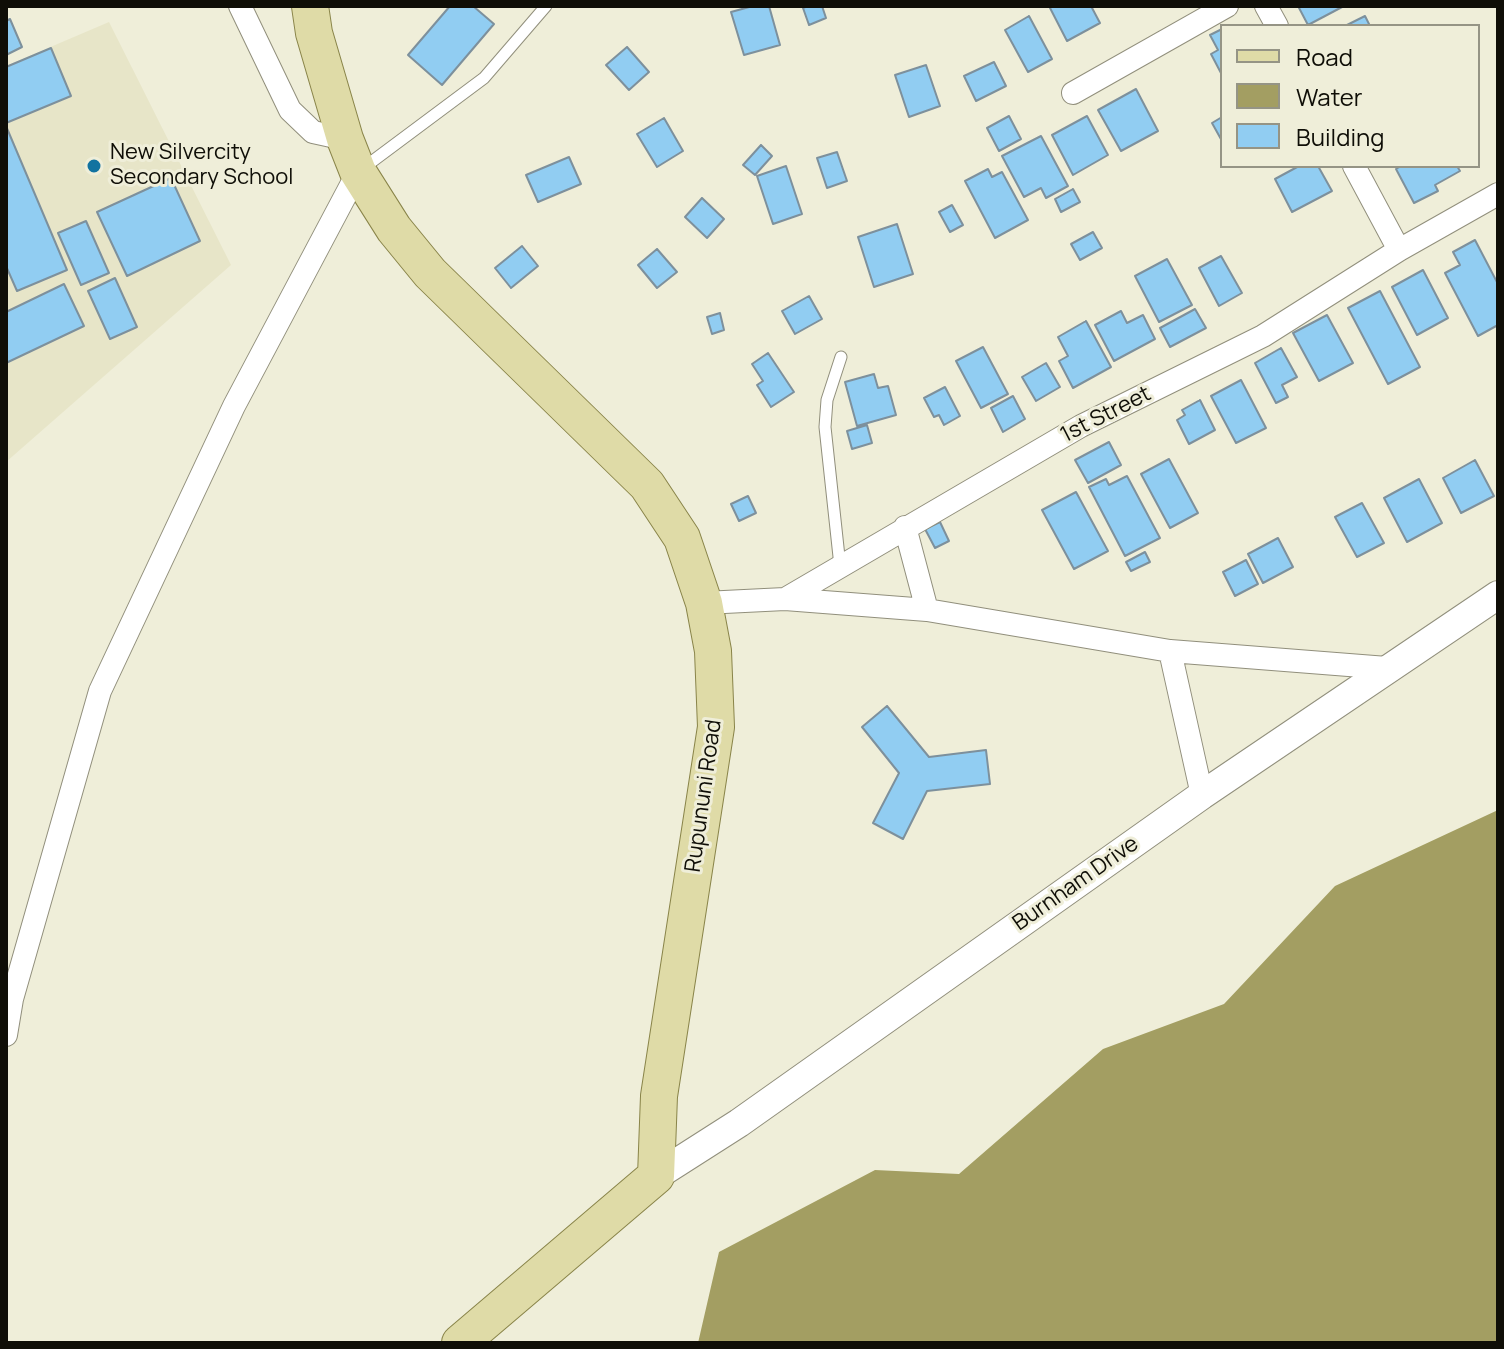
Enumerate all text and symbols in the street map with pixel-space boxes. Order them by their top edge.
legend [1220,24,1480,168]
text: Road [1296,40,1353,73]
text: Water [1296,80,1363,113]
text: Building [1296,120,1384,153]
place label: New Silvercity Secondary School [110,140,293,192]
marker: New Silvercity Secondary School [85,157,103,175]
street label: 1st Street [1056,381,1156,449]
street label: Rupununi Road [680,718,728,874]
street label: Burnham Drive [1008,831,1144,937]

